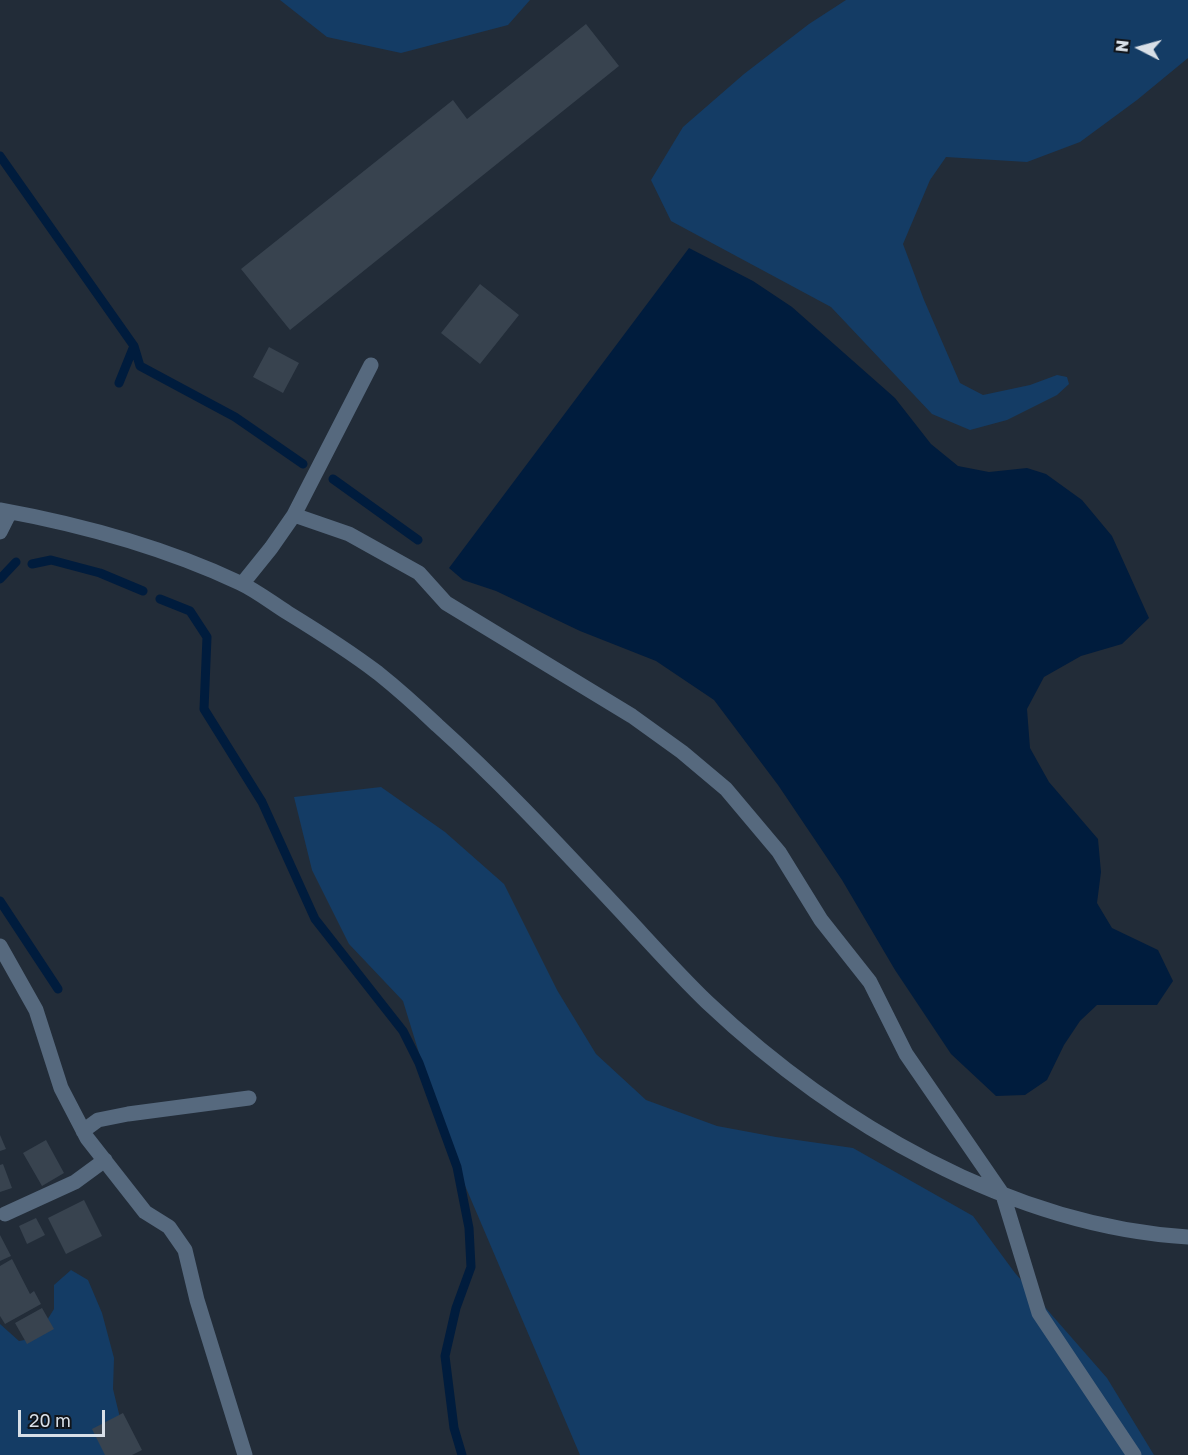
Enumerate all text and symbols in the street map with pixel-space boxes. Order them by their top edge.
north arrow [1110,18,1170,78]
text: N [1112,39,1133,53]
scale bar [21,1398,108,1436]
text: 20 m [29,1409,71,1431]

